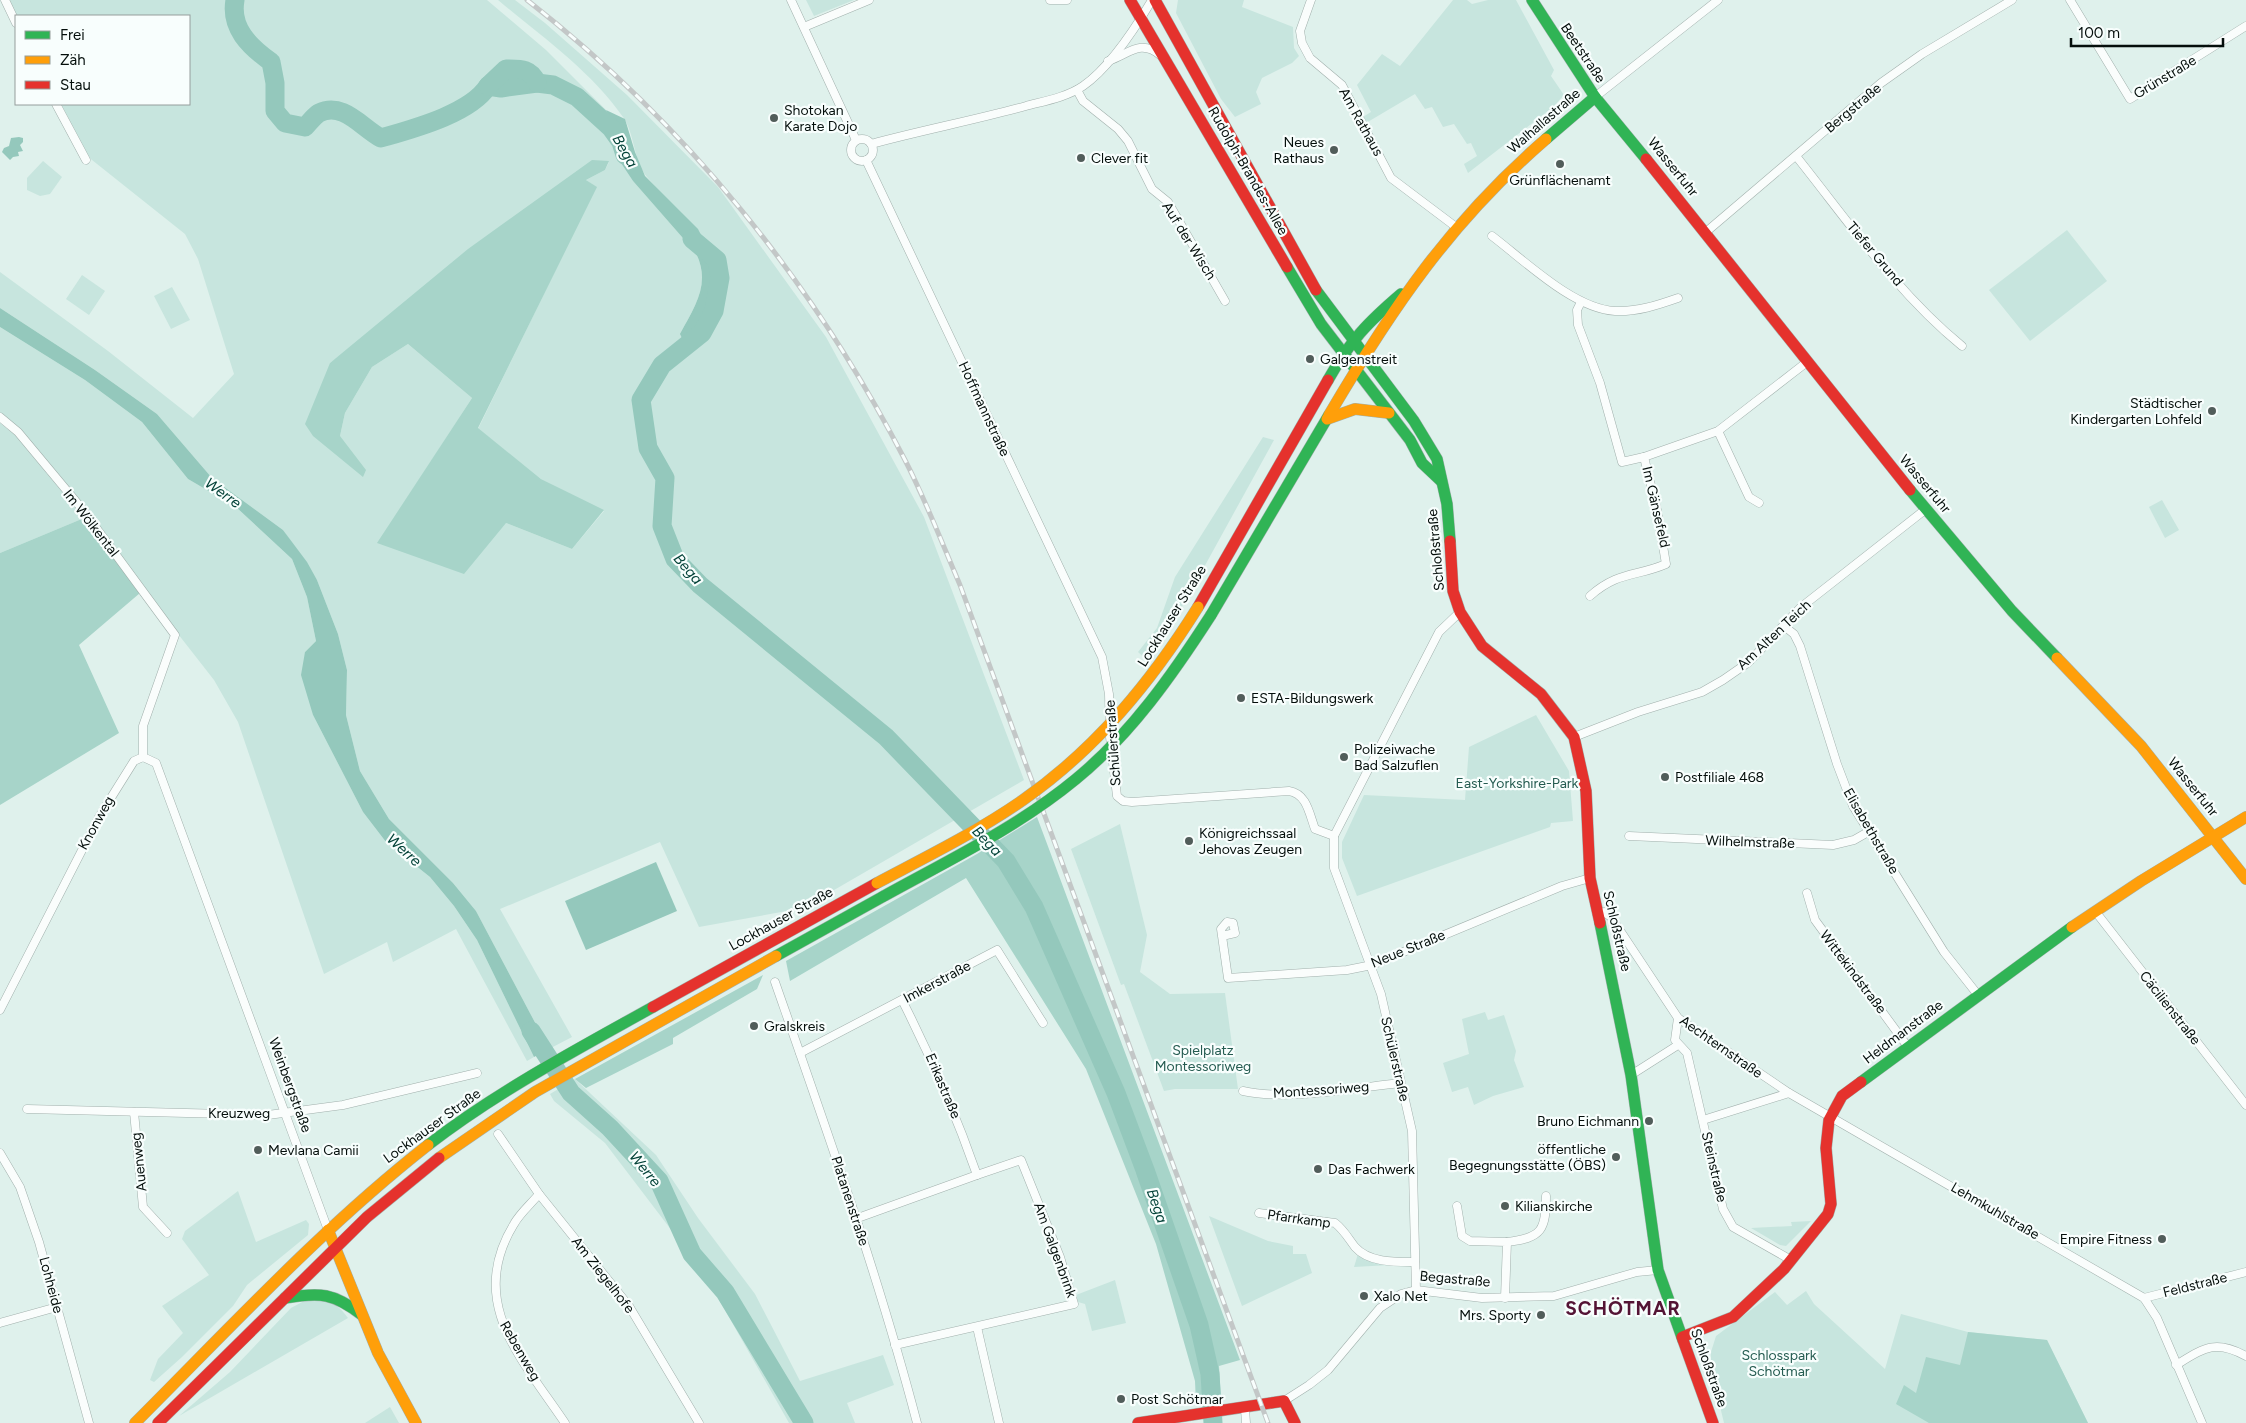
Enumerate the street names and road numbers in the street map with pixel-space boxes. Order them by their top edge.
street label: Beetstraße [1557,20,1609,86]
street label: Grünstraße [2131,51,2200,102]
street label: Bergstraße [1821,79,1885,136]
street label: Am Rathaus [1335,85,1387,159]
street label: Walhallastraße [1504,85,1584,157]
street label: Rudolph-Brandes-Allee [1204,104,1292,238]
street label: Wasserfuhr [1644,134,1702,200]
street label: Auf der Wisch [1158,199,1220,283]
street label: Tiefer Grund [1843,218,1907,290]
street label: Hoffmannstraße [955,359,1014,460]
street label: Wasserfuhr [1896,451,1954,517]
street label: Im Gänsefeld [1638,465,1674,549]
street label: Im Wölkental [59,486,123,560]
street label: Schloßstraße [1424,508,1448,592]
street label: Lockhauser Straße [1134,562,1210,670]
street label: Am Alten Teich [1734,596,1815,674]
street label: Schülerstraße [1101,699,1124,787]
street label: Wasserfuhr [2164,754,2222,820]
street label: Elisabethstraße [1840,785,1903,877]
street label: Knonweg [74,793,118,853]
street label: Wilhelmstraße [1705,832,1795,852]
street label: Lockhauser Straße [726,883,836,955]
street label: Schloßstraße [1599,889,1635,973]
street label: Neue Straße [1368,926,1448,972]
street label: Wittekindstraße [1816,927,1890,1017]
street label: Imkerstraße [900,957,974,1007]
street label: Cäcilienstraße [2136,968,2204,1049]
street label: Heldmanstraße [1860,996,1947,1068]
street label: Aechternstraße [1676,1012,1766,1082]
street label: Schülerstraße [1377,1015,1413,1103]
street label: Weinbergstraße [265,1035,315,1135]
street label: Erikastraße [922,1051,964,1122]
street label: Montessoriweg [1272,1078,1370,1102]
street label: Lockhauser Straße [380,1085,484,1167]
street label: Kreuzweg [208,1105,270,1122]
street label: Steinstraße [1698,1130,1730,1204]
street label: Auenweg [127,1132,151,1192]
street label: Platanenstraße [828,1154,873,1248]
street label: Lehmkuhlstraße [1948,1179,2043,1243]
street label: Am Galgenbrink [1030,1200,1080,1300]
street label: Pfarrkamp [1266,1206,1332,1232]
street label: Am Ziegelhofe [568,1233,638,1317]
street label: Lohheide [35,1255,67,1315]
street label: Begastraße [1419,1267,1491,1291]
street label: Feldstraße [2161,1269,2229,1301]
street label: Rebenweg [496,1318,544,1384]
street label: Schloßstraße [1687,1326,1731,1410]

